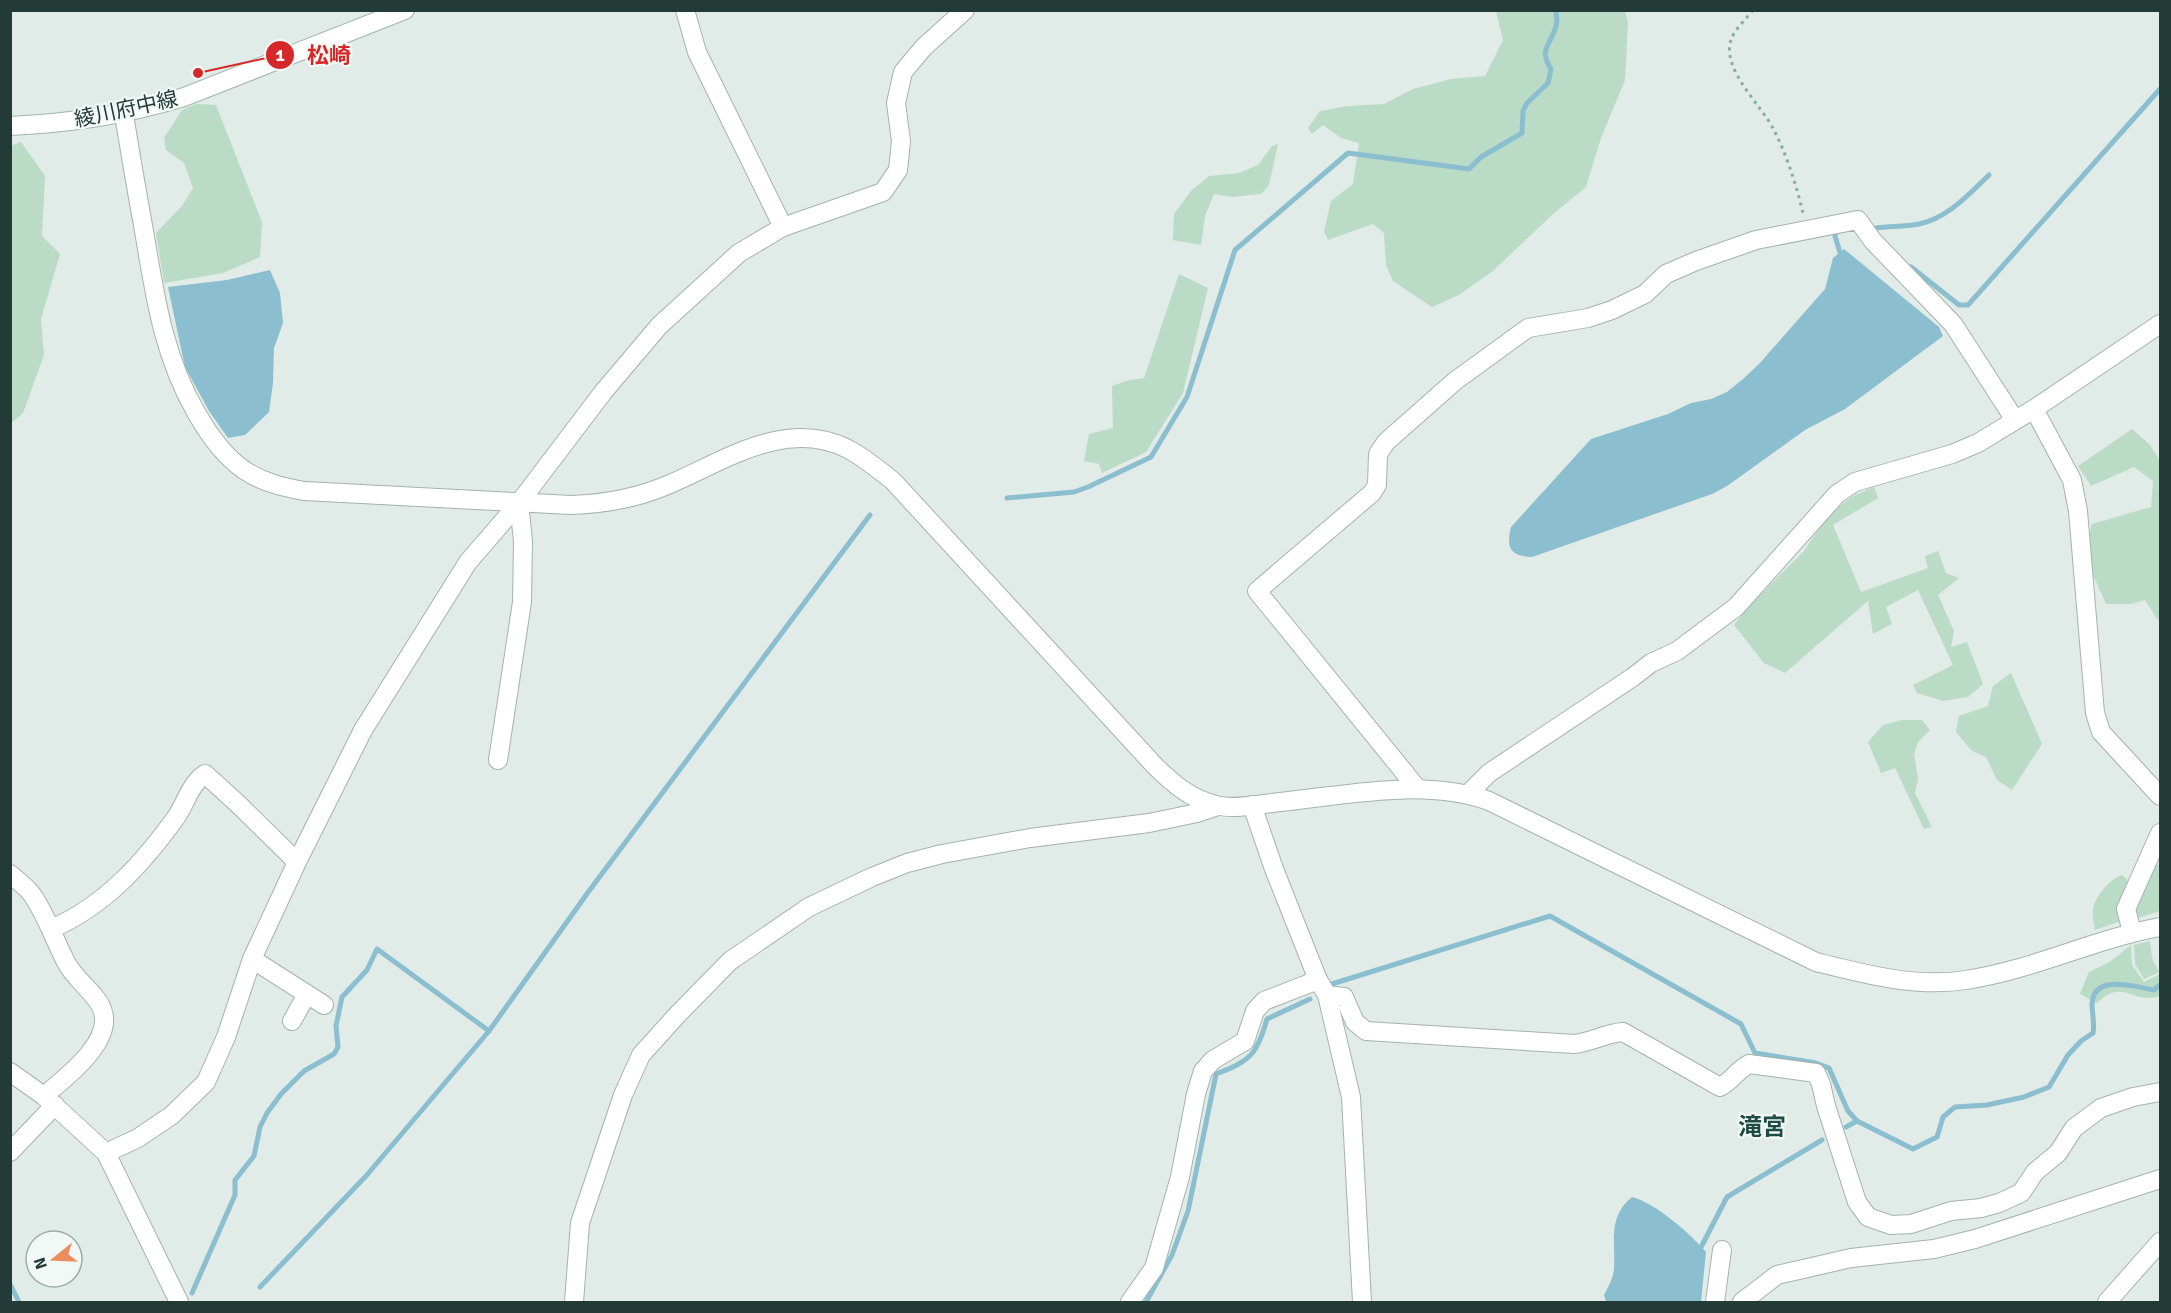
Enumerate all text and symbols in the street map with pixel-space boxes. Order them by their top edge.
callout: 松崎 [265,35,363,75]
text: 松崎 [307,42,351,69]
text: 1 [275,44,285,66]
street label: 綾川府中線 [72,85,180,133]
district label: 滝宮 [1738,1112,1786,1142]
north arrow [24,1229,84,1289]
text: N [29,1255,52,1272]

